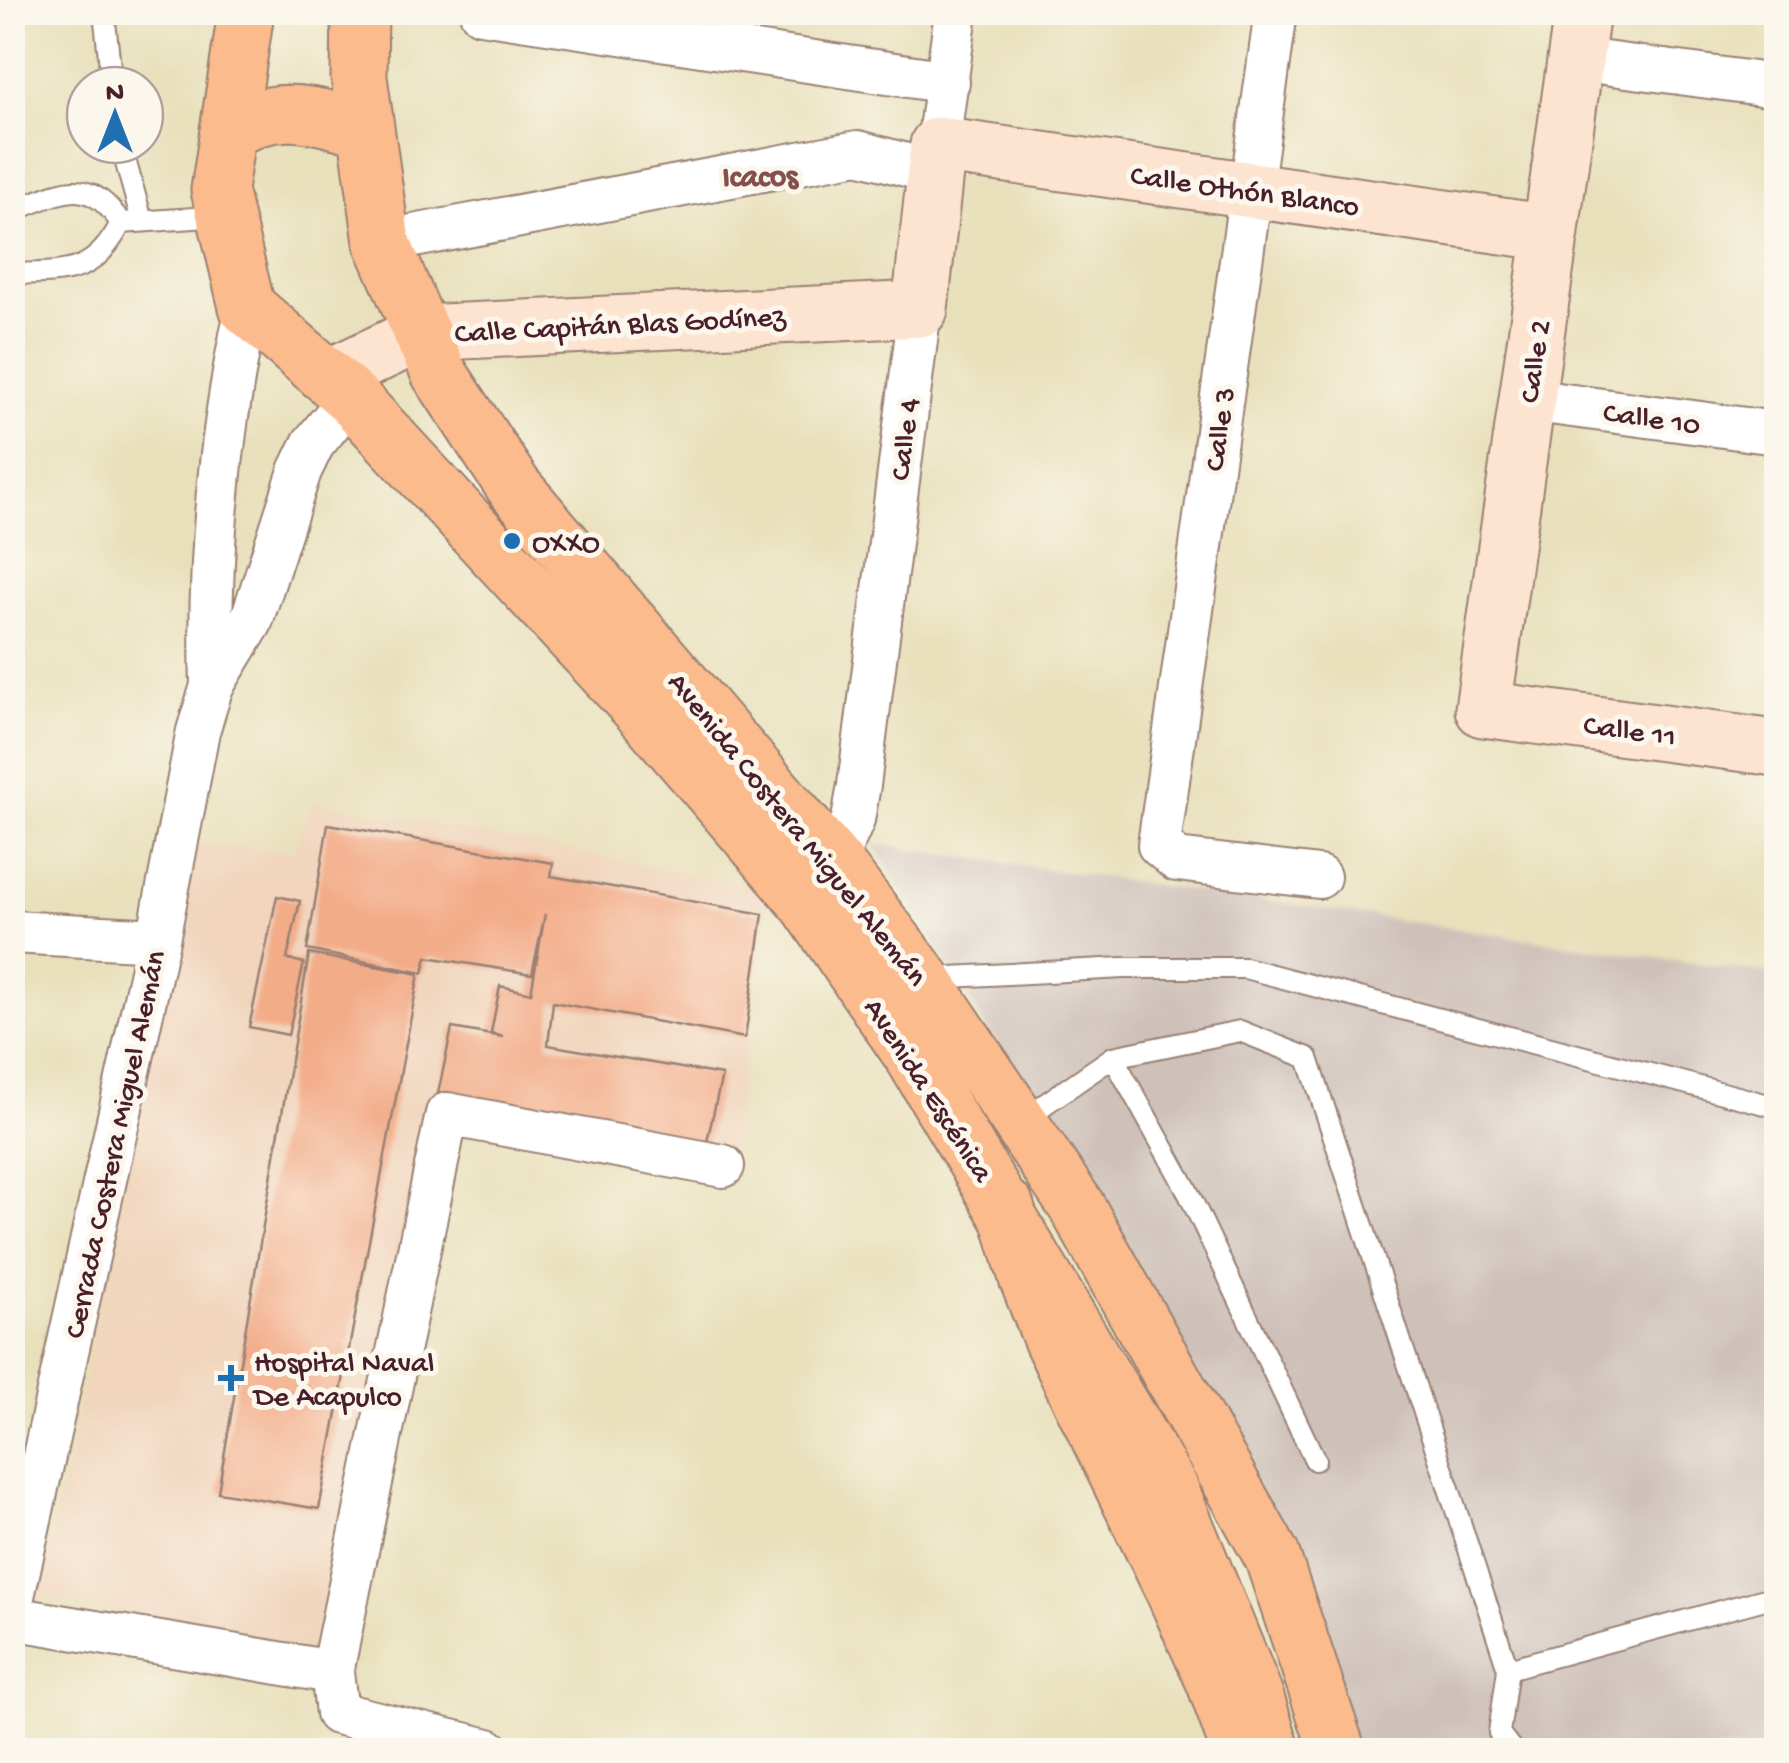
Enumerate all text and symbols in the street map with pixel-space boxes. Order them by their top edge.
north arrow [65,65,165,165]
text: N [106,78,124,111]
district label: Icacos [722,160,800,198]
street label: Calle Othón Blanco [1128,160,1361,227]
street label: Calle Capitán Blas Godínez [454,301,787,354]
street label: Calle 2 [1514,318,1561,405]
street label: Calle 3 [1199,385,1246,474]
street label: Calle 4 [885,396,930,483]
street label: Calle 10 [1600,397,1702,446]
place label: OXXO [532,528,600,563]
marker: OXXO [501,530,523,552]
street label: Avenida Costera Miguel Alemán [658,667,933,995]
street label: Calle 11 [1581,710,1678,757]
street label: Cerrada Costera Miguel Alemán [59,948,176,1342]
street label: Avenida Escénica [854,993,999,1191]
place label: Hospital Naval De Acapulco [252,1348,434,1417]
marker: Hospital Naval De Acapulco [218,1365,244,1391]

